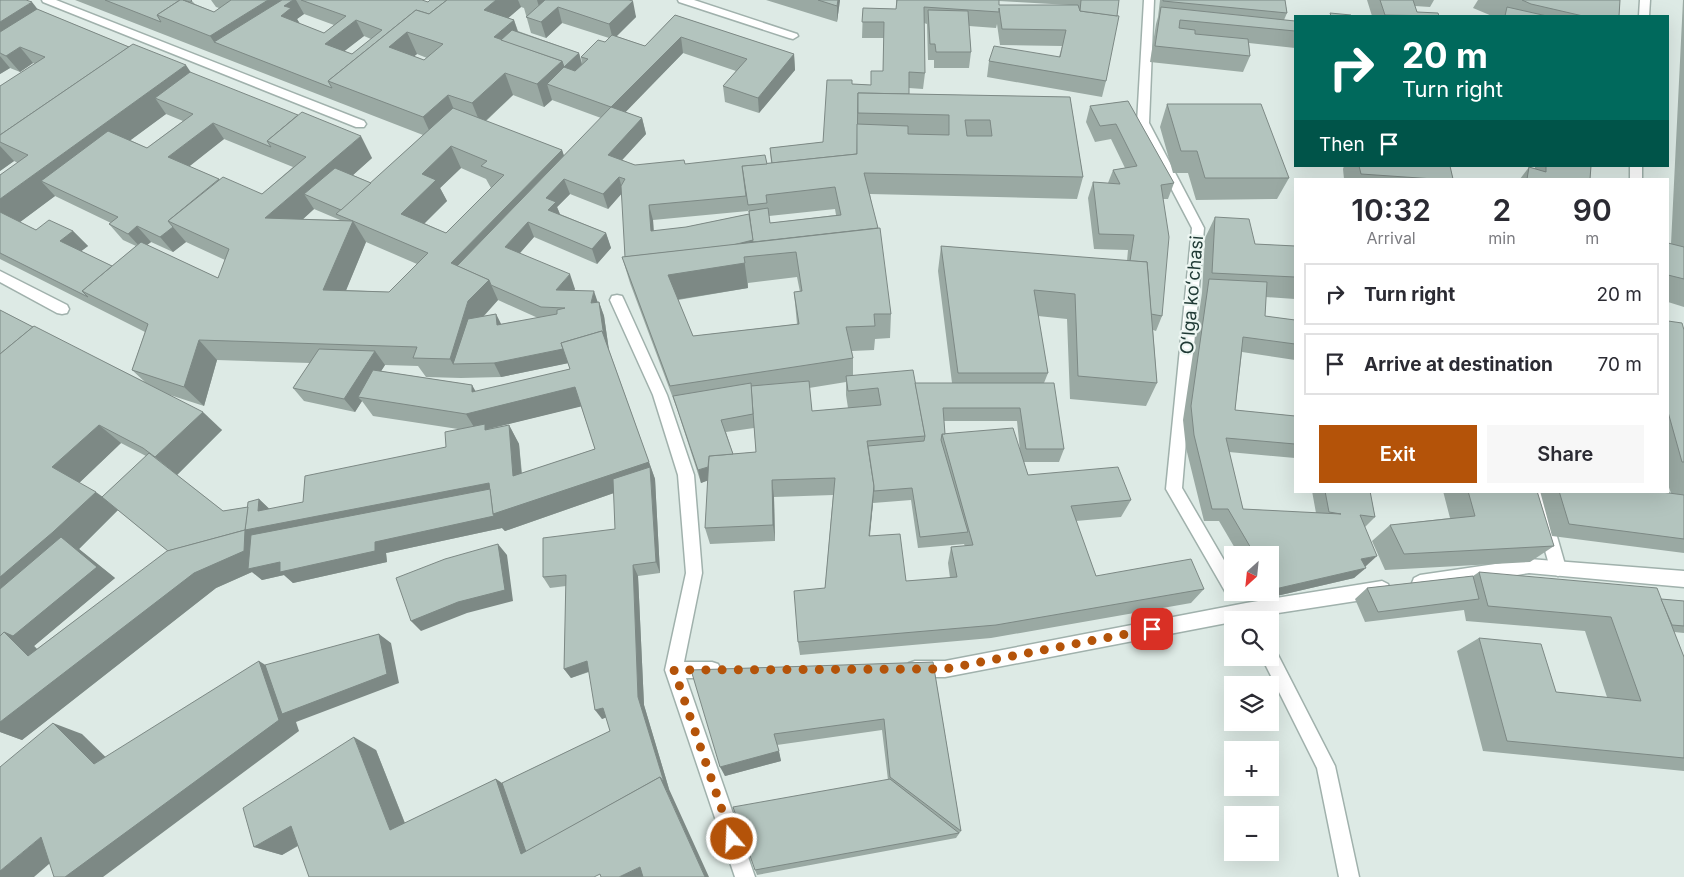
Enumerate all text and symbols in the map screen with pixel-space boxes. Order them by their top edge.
text: 20 m [1402,34,1488,76]
icon: right [1319,35,1384,100]
text: Turn right [1402,76,1503,102]
icon: arrive [1375,130,1403,158]
text: Then [1319,133,1365,156]
text: 10:32 [1351,192,1431,228]
text: 2 [1493,192,1511,228]
text: 90 [1573,192,1612,228]
text: Arrival [1367,228,1416,248]
text: min [1488,228,1516,248]
text: m [1585,228,1599,248]
street label: Oʻlga koʻchasi [1176,235,1207,355]
icon: right [1321,280,1349,308]
text: Turn right [1364,283,1455,306]
text: 20 m [1596,283,1642,306]
icon: arrive [1321,350,1349,378]
text: Arrive at destination [1364,353,1553,376]
text: 70 m [1598,353,1642,376]
button: Exit [1319,425,1477,483]
button: Share [1487,425,1644,483]
north arrow [1224,546,1279,601]
map controls [1224,546,1279,861]
pin [1131,608,1173,650]
button: search [1224,611,1279,666]
icon: arrive [1138,615,1166,643]
button: layers [1224,676,1279,731]
button: + [1224,741,1279,796]
button: − [1224,806,1279,861]
position arrow [705,812,757,864]

